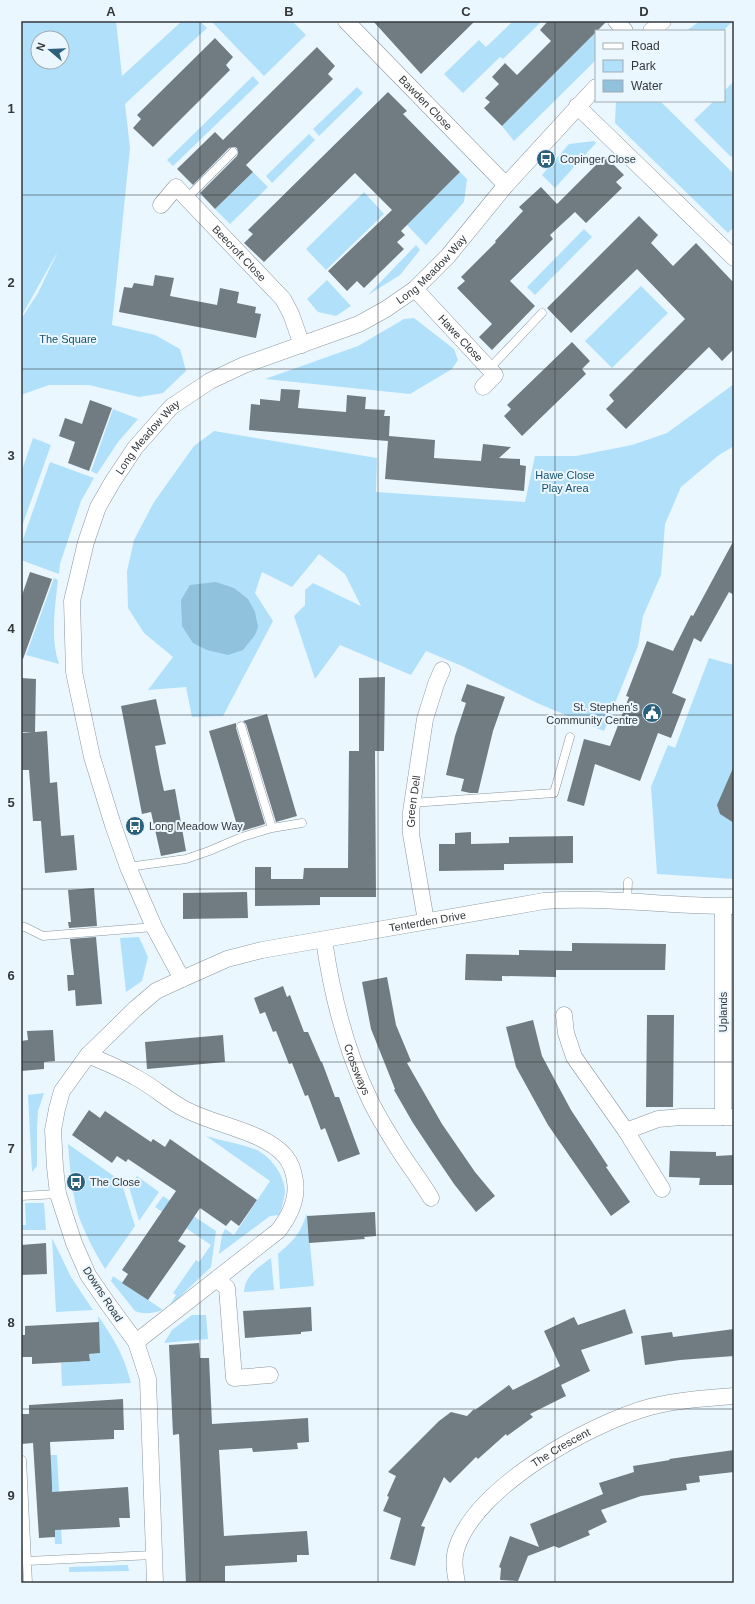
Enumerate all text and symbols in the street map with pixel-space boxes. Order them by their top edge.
text: A [106,4,116,19]
text: B [284,4,294,19]
text: C [461,4,471,19]
text: D [639,4,649,19]
north arrow [30,30,70,70]
legend [595,30,725,102]
text: Road [631,39,660,53]
text: N [34,41,48,52]
text: Park [631,59,657,73]
street label: Bawden Close [397,73,455,132]
text: Water [631,79,663,93]
text: 1 [7,101,15,116]
bus stop icon: Copinger Close [535,148,557,170]
place label: Copinger Close [560,153,636,165]
street label: Beecroft Close [210,223,269,283]
street label: Long Meadow Way [394,232,469,306]
text: 2 [7,275,15,290]
street label: Hawe Close [436,312,485,364]
park label: The Square [39,333,97,345]
street label: Long Meadow Way [113,397,182,477]
text: 3 [7,448,15,463]
park label: Hawe Close Play Area [535,469,595,494]
text: 4 [7,621,15,636]
place label: St. Stephen's Community Centre [546,701,638,726]
public building icon: St. Stephen's Community Centre [641,702,663,724]
street label: Green Dell [405,774,422,828]
text: 5 [7,795,15,810]
bus stop icon: Long Meadow Way [124,815,146,837]
place label: Long Meadow Way [149,820,243,832]
street label: Tenterden Drive [388,909,467,934]
text: 6 [7,968,15,983]
street label: Uplands [717,991,729,1032]
street label: Crossways [342,1042,373,1097]
text: 7 [7,1141,15,1156]
bus stop icon: The Close [65,1171,87,1193]
place label: The Close [90,1176,140,1188]
street label: Downs Road [81,1264,125,1324]
text: 8 [7,1315,15,1330]
street label: The Crescent [529,1426,592,1469]
text: 9 [7,1488,15,1503]

